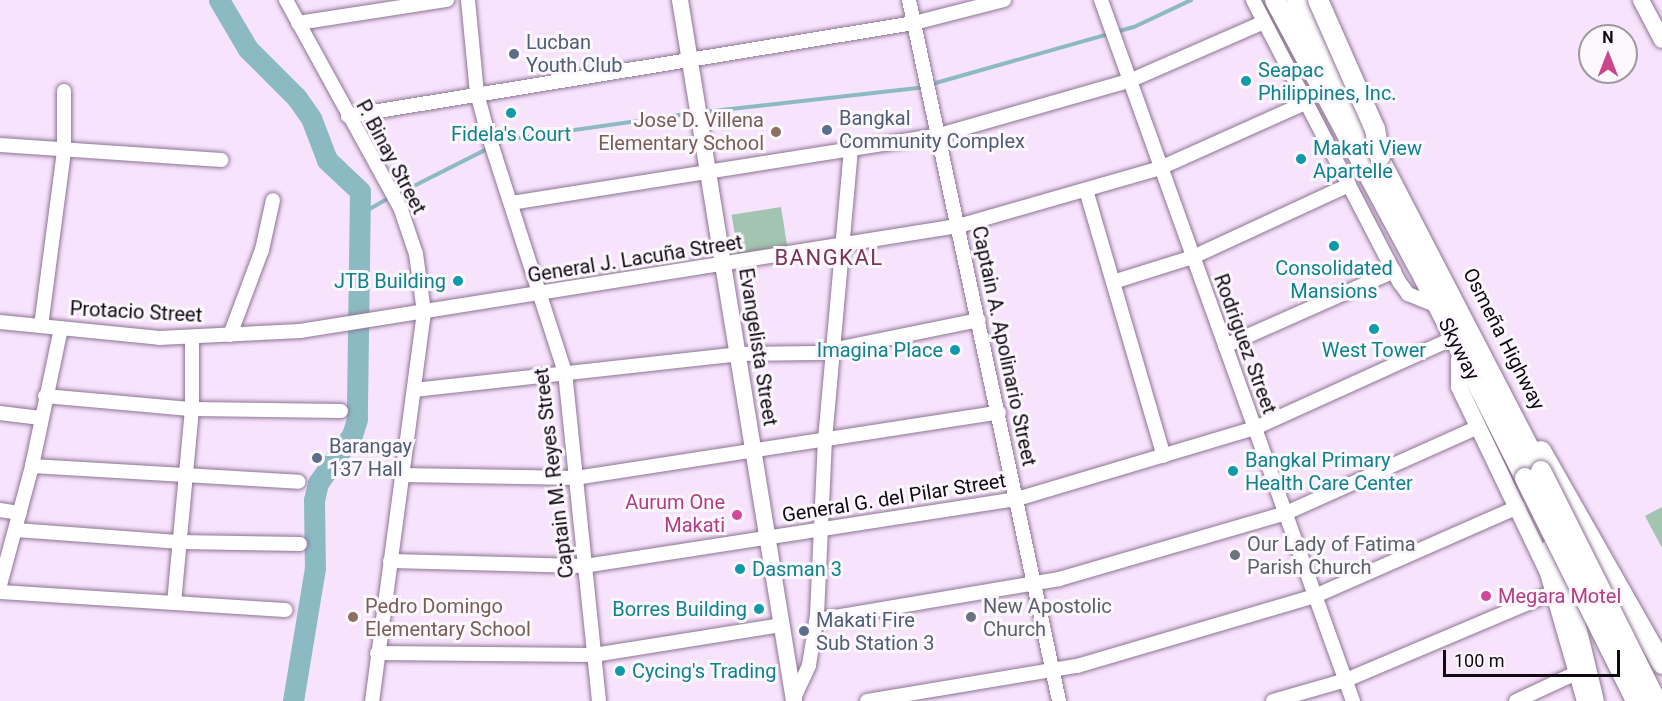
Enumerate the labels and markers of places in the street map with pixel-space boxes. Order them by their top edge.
place label: Lucban Youth Club [526,30,622,77]
marker: Lucban Youth Club [507,47,521,61]
place label: Seapac Philippines, Inc. [1258,58,1397,105]
marker: Seapac Philippines, Inc. [1239,74,1253,88]
marker: Fidela's Court [504,106,518,120]
place label: Bangkal Community Complex [839,106,1025,153]
place label: Jose D. Villena Elementary School [598,108,764,155]
place label: Fidela's Court [451,122,571,146]
marker: Bangkal Community Complex [820,123,834,137]
marker: Jose D. Villena Elementary School [769,125,783,139]
place label: Makati View Apartelle [1313,136,1422,183]
marker: Makati View Apartelle [1294,152,1308,166]
marker: Consolidated Mansions [1327,239,1341,253]
place label: Consolidated Mansions [1275,256,1393,303]
place label: JTB Building [334,269,446,293]
marker: JTB Building [451,274,465,288]
marker: West Tower [1367,322,1381,336]
place label: Imagina Place [817,338,943,362]
place label: West Tower [1322,338,1426,362]
marker: Imagina Place [948,343,962,357]
place label: Barangay 137 Hall [329,434,412,481]
place label: Bangkal Primary Health Care Center [1245,448,1413,495]
marker: Barangay 137 Hall [310,451,324,465]
marker: Bangkal Primary Health Care Center [1226,464,1240,478]
place label: Aurum One Makati [625,491,725,538]
marker: Aurum One Makati [730,508,744,522]
place label: Our Lady of Fatima Parish Church [1247,532,1416,579]
marker: Our Lady of Fatima Parish Church [1228,548,1242,562]
place label: Dasman 3 [752,557,842,581]
marker: Dasman 3 [733,562,747,576]
place label: Megara Motel [1498,584,1621,608]
marker: Megara Motel [1479,589,1493,603]
place label: Pedro Domingo Elementary School [365,594,531,641]
place label: New Apostolic Church [983,594,1112,641]
place label: Borres Building [612,597,747,621]
marker: Borres Building [752,602,766,616]
place label: Makati Fire Sub Station 3 [816,608,934,655]
marker: Pedro Domingo Elementary School [346,610,360,624]
marker: New Apostolic Church [964,610,978,624]
marker: Makati Fire Sub Station 3 [797,624,811,638]
place label: Cycing's Trading [632,659,777,683]
marker: Cycing's Trading [613,664,627,678]

